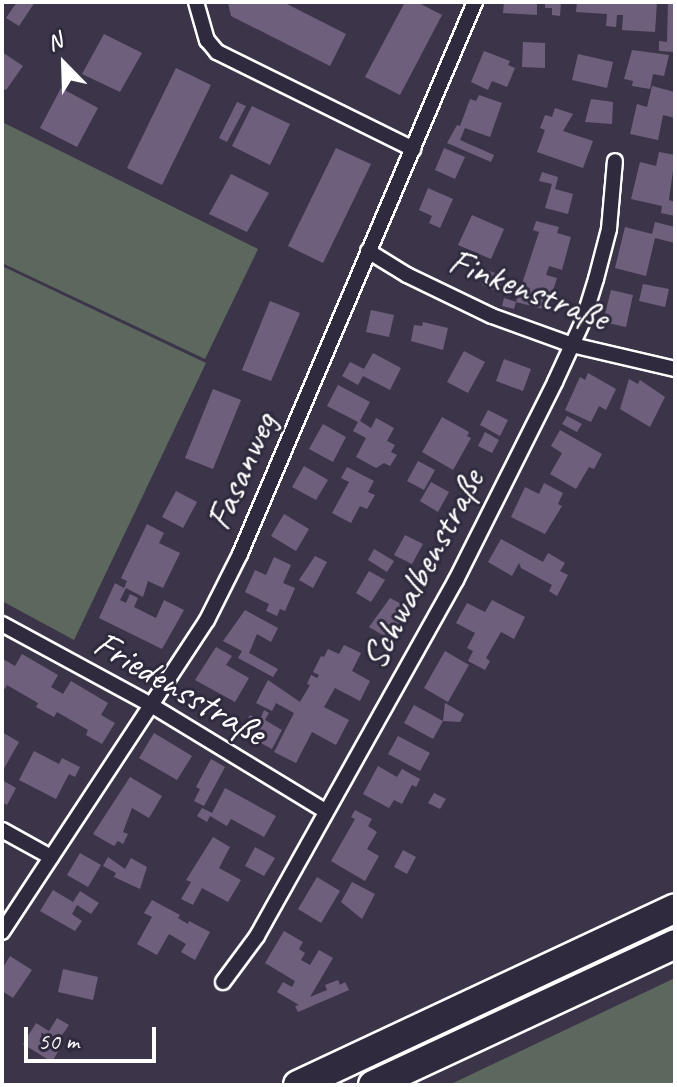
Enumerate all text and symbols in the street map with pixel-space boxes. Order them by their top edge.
north arrow [24,24,104,104]
text: N [43,26,66,57]
street label: Finkenstraße [443,238,615,340]
street label: Fasanweg [195,405,287,537]
street label: Schwalbenstraße [350,461,494,677]
street label: Friedensstraße [86,621,274,755]
scale bar [28,1011,160,1061]
text: 50 m [38,1026,79,1056]

